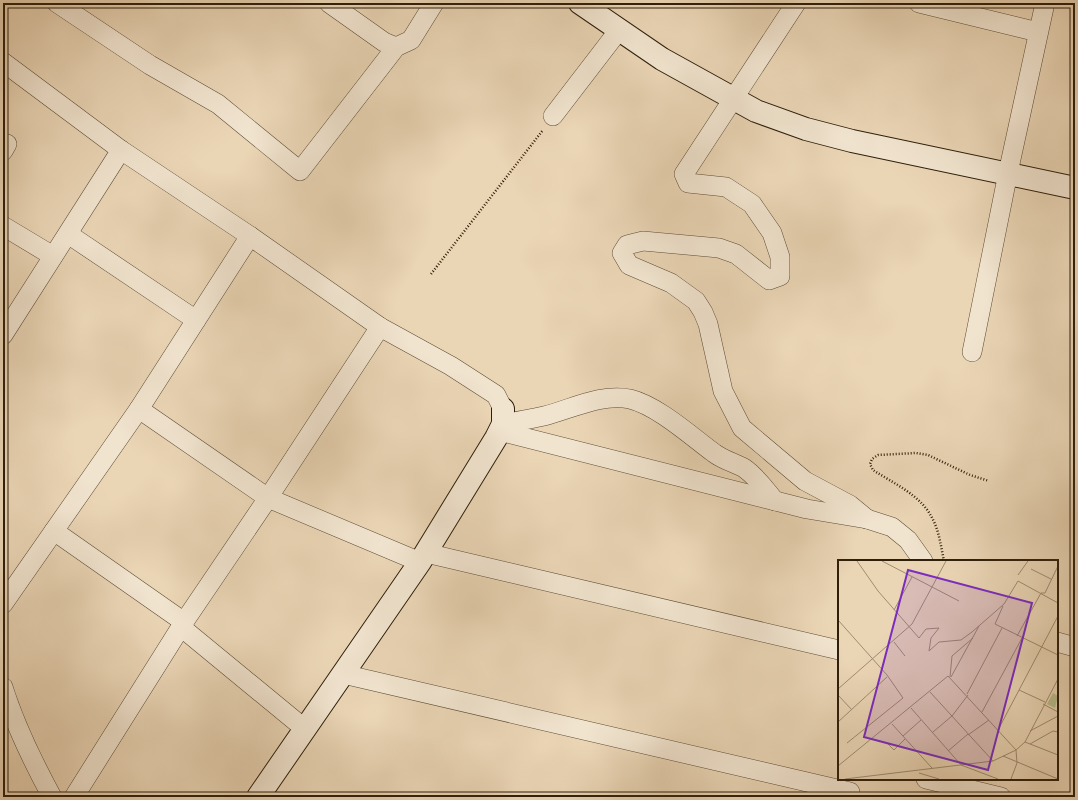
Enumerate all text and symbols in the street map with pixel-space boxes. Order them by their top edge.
inset map [838,560,1058,780]

